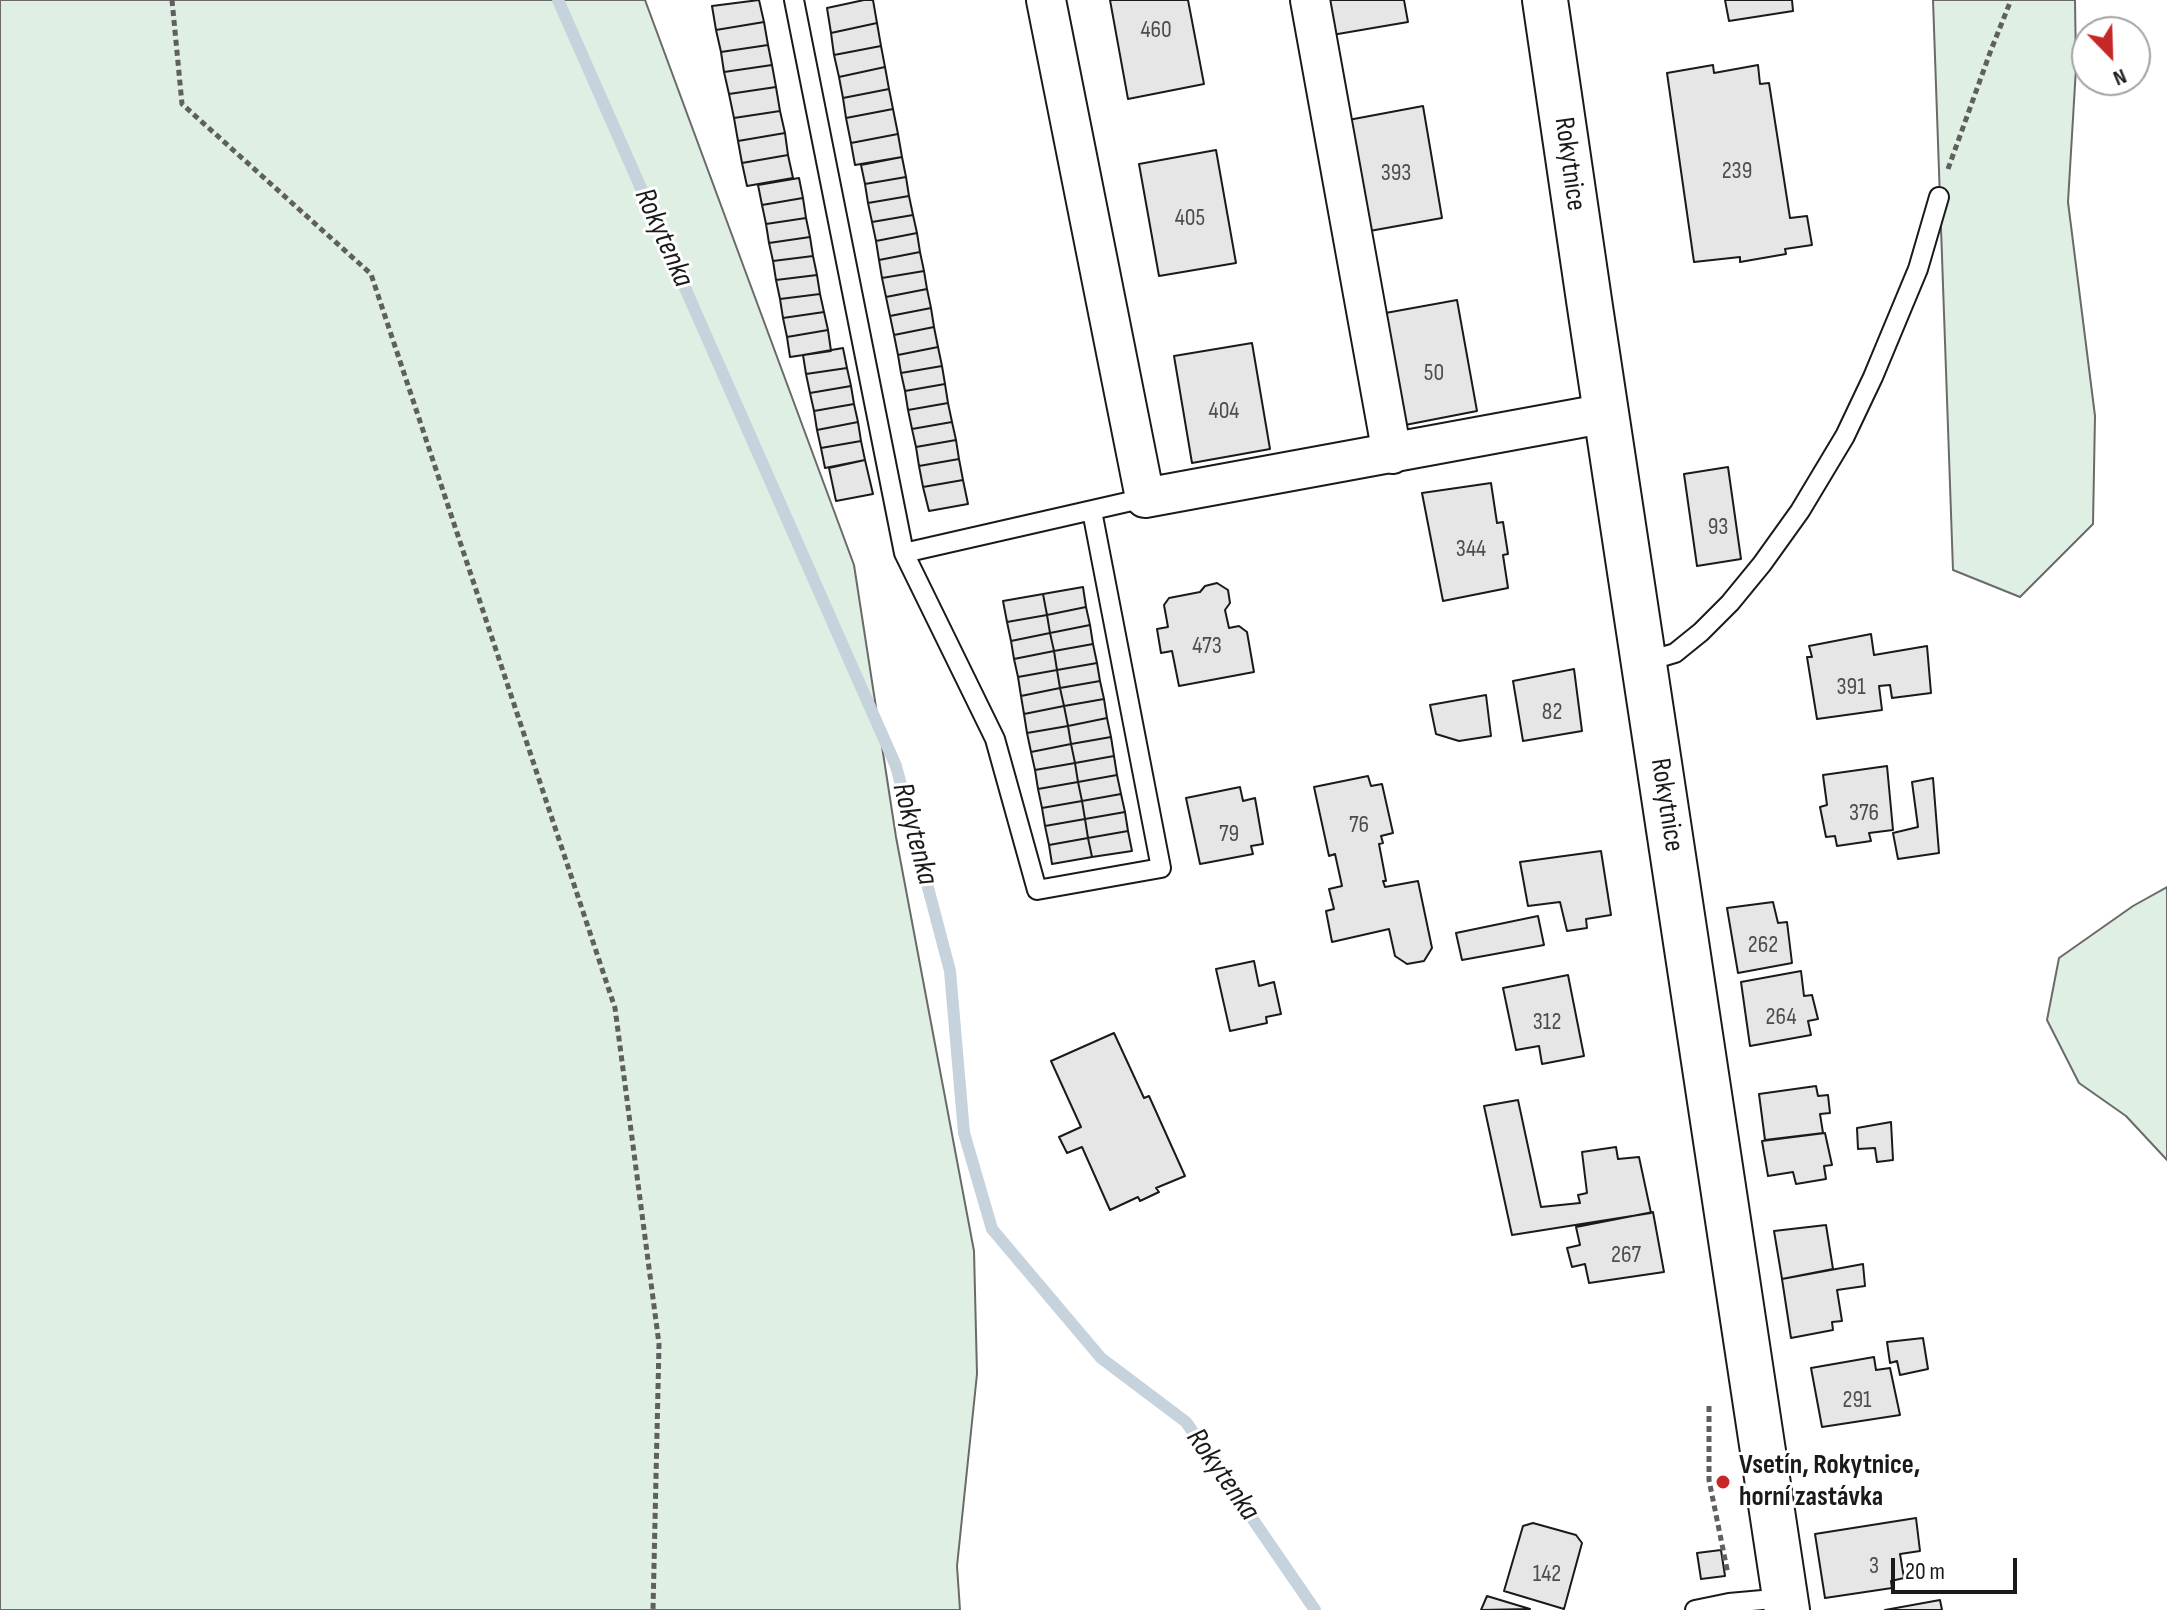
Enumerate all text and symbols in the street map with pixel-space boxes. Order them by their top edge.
north arrow [2071,16,2151,96]
house number: 460 [1140,17,1172,45]
text: N [2109,62,2130,91]
street label: Rokytnice [1546,115,1592,213]
house number: 239 [1722,158,1752,186]
house number: 393 [1381,160,1411,188]
water label: Rokytenka [625,183,701,293]
house number: 405 [1175,205,1205,233]
house number: 50 [1424,360,1444,388]
house number: 404 [1209,398,1239,426]
house number: 93 [1708,514,1728,542]
house number: 344 [1456,536,1486,564]
house number: 473 [1192,633,1222,661]
house number: 391 [1836,674,1866,702]
house number: 82 [1542,699,1562,727]
street label: Rokytnice [1642,756,1690,854]
water label: Rokytenka [883,779,945,889]
house number: 376 [1849,800,1879,828]
house number: 76 [1349,812,1369,840]
house number: 79 [1219,821,1239,849]
house number: 262 [1748,932,1778,960]
house number: 264 [1766,1004,1796,1032]
house number: 312 [1533,1009,1561,1037]
house number: 267 [1611,1242,1641,1270]
house number: 291 [1843,1387,1871,1415]
water label: Rokytenka [1177,1422,1267,1528]
place label: Vsetín, Rokytnice, horní zastávka [1739,1449,1920,1515]
marker: Vsetín, Rokytnice, horní zastávka [1714,1473,1732,1491]
scale bar [1895,1542,2021,1592]
house number: 3 [1869,1553,1879,1581]
text: 20 m [1905,1557,1945,1586]
house number: 142 [1533,1561,1561,1589]

